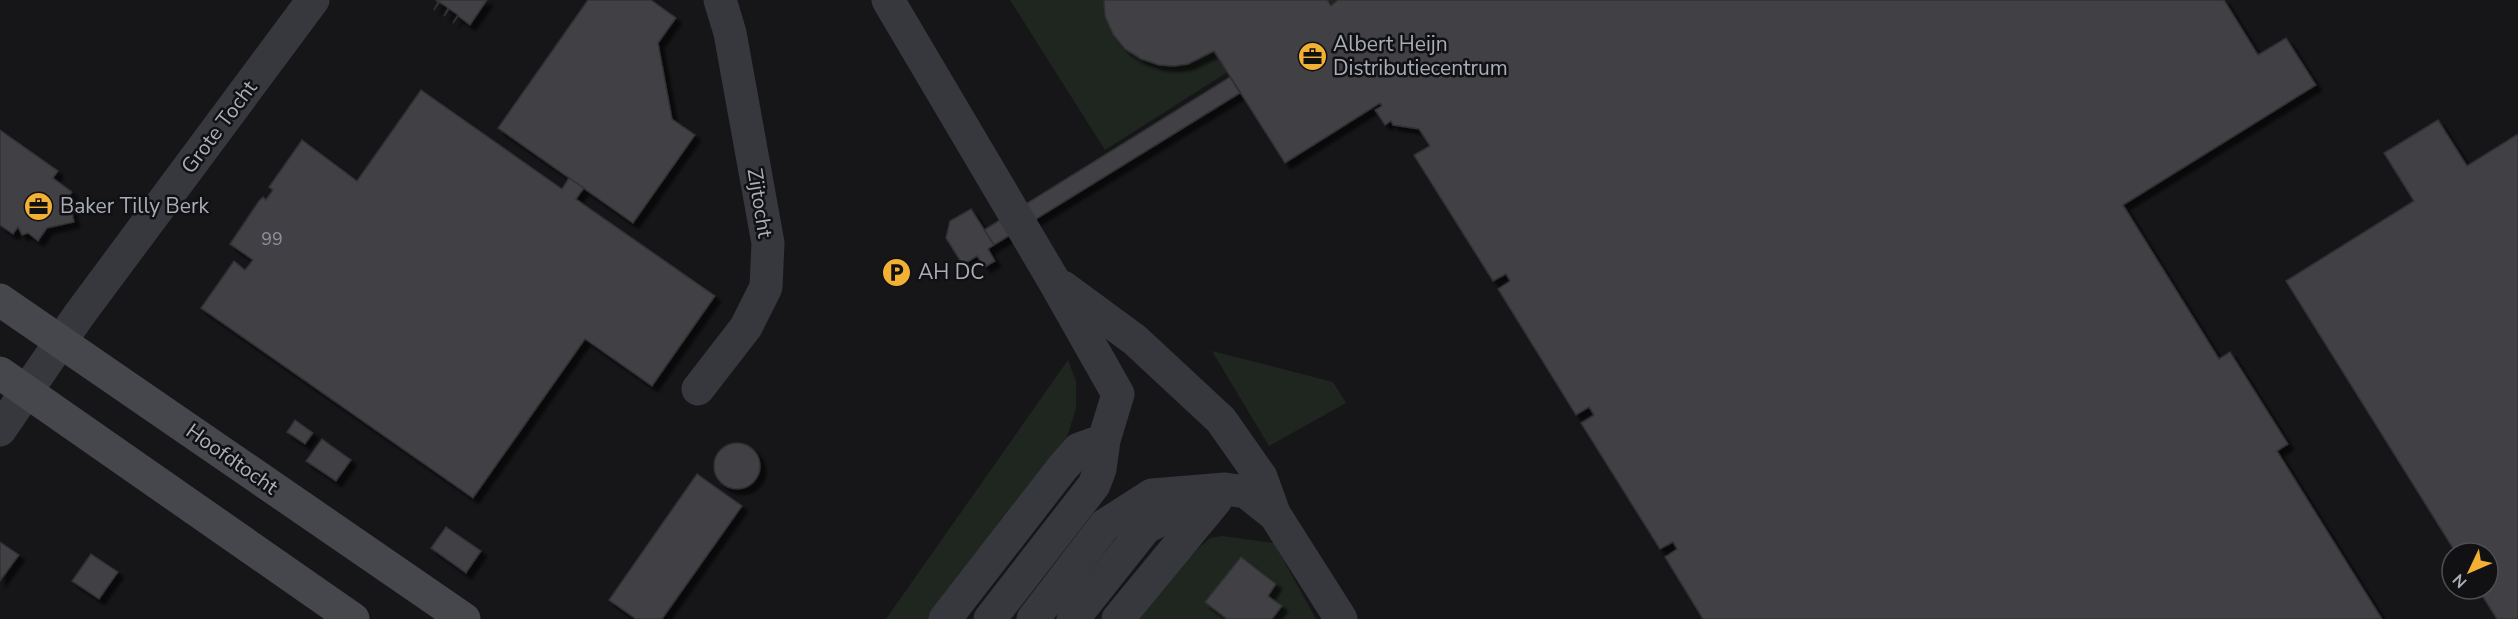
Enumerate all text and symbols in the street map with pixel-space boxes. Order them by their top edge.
place label: Albert Heijn Distributiecentrum [1333,30,1508,82]
office icon: Albert Heijn Distributiecentrum [1296,40,1328,72]
street label: Grote Tocht [175,74,264,179]
street label: Zijtocht [741,166,779,240]
office icon: Baker Tilly Berk [23,190,55,222]
place label: Baker Tilly Berk [60,192,209,220]
house number: 99 [261,227,283,251]
parking icon: AH DC [881,256,913,288]
place label: AH DC [918,258,984,286]
street label: Hoofdtocht [181,417,284,501]
north arrow [2440,541,2500,601]
text: N [2448,569,2472,593]

